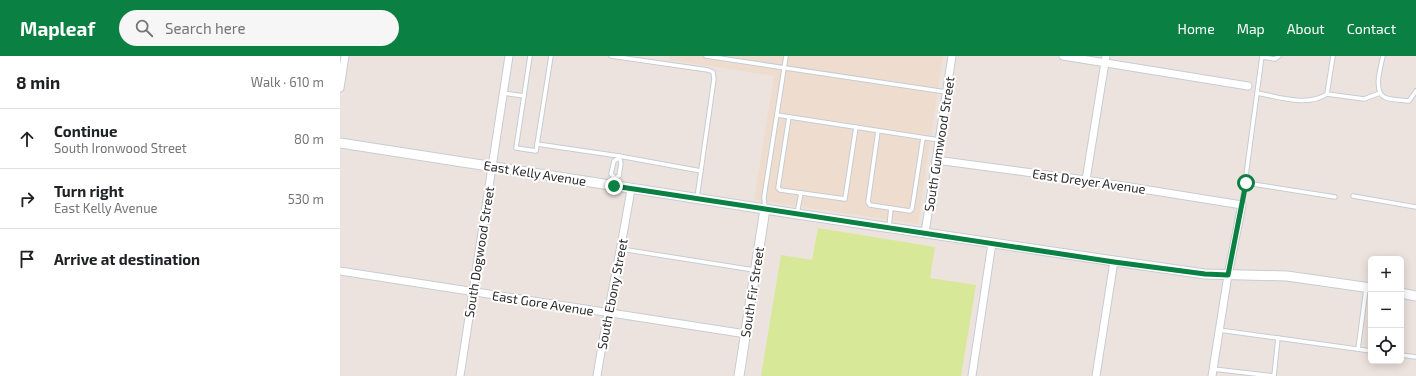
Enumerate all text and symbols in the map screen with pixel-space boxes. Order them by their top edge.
search box [119,10,399,46]
text: Mapleaf [20,17,95,40]
icon: search [133,17,155,39]
text: Search here [165,19,246,37]
text: Home [1178,20,1215,37]
text: Map [1237,20,1265,37]
text: About [1287,20,1325,37]
text: Contact [1347,20,1396,37]
text: 8 min [16,72,60,92]
text: Walk · 610 m [251,74,324,90]
street label: South Gumwood Street [920,75,958,213]
text: Continue [54,122,117,140]
icon: ahead [16,128,38,150]
text: 80 m [294,131,324,147]
text: South Ironwood Street [54,140,187,156]
street label: East Kelly Avenue [483,157,587,189]
street label: East Dreyer Avenue [1031,165,1147,197]
route start [1237,174,1255,192]
route end [605,177,623,195]
text: Turn right [54,182,124,200]
street label: South Dogwood Street [461,185,497,319]
icon: right [16,188,38,210]
text: 530 m [288,191,324,207]
text: East Kelly Avenue [54,200,158,216]
street label: South Ebony Street [593,237,631,351]
street label: South Fir Street [737,245,767,339]
icon: arrive [16,248,38,270]
text: Arrive at destination [54,250,200,268]
map controls [1368,256,1404,364]
button: + [1368,256,1404,292]
street label: East Gore Avenue [491,287,595,319]
button: − [1368,292,1404,328]
button: locate [1368,328,1404,364]

